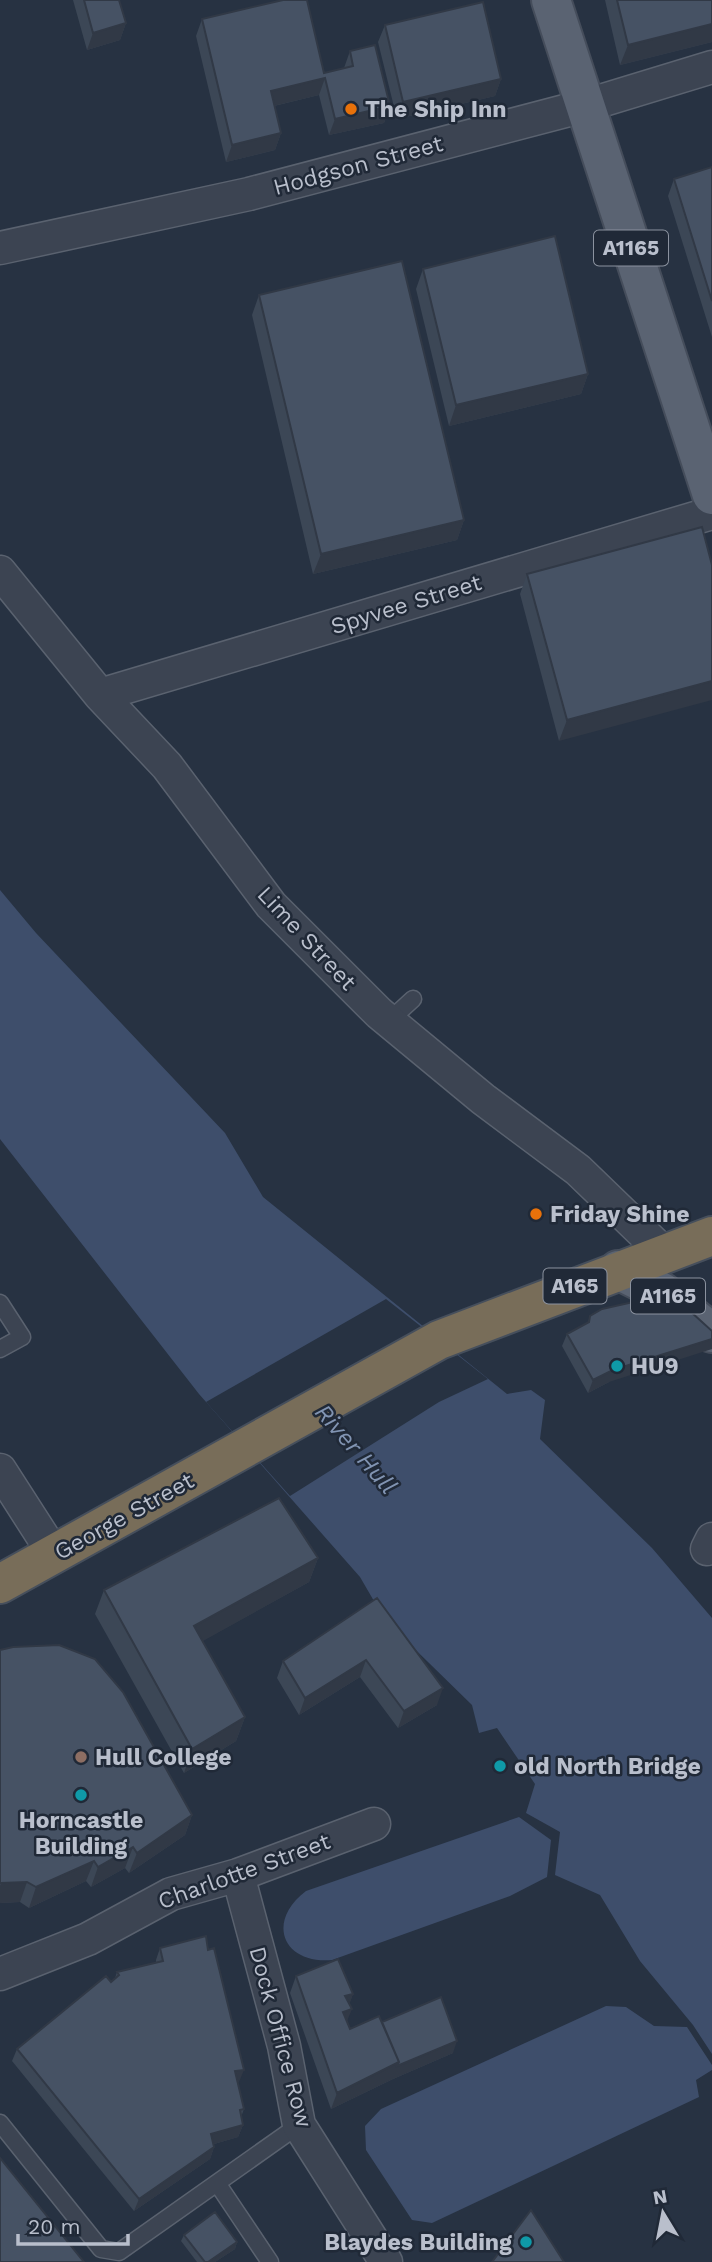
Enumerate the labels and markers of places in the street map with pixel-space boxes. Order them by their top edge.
place label: The Ship Inn [365,96,507,123]
marker: The Ship Inn [343,101,359,117]
place label: Friday Shine [550,1201,690,1228]
marker: Friday Shine [528,1206,544,1222]
place label: HU9 [631,1353,679,1380]
marker: HU9 [609,1358,625,1374]
place label: Hull College [95,1744,232,1771]
marker: Hull College [73,1749,89,1765]
place label: old North Bridge [514,1753,701,1780]
marker: old North Bridge [492,1758,508,1774]
marker: Horncastle Building [73,1787,89,1803]
place label: Horncastle Building [19,1807,143,1860]
place label: Blaydes Building [324,2229,512,2256]
marker: Blaydes Building [518,2234,534,2250]

